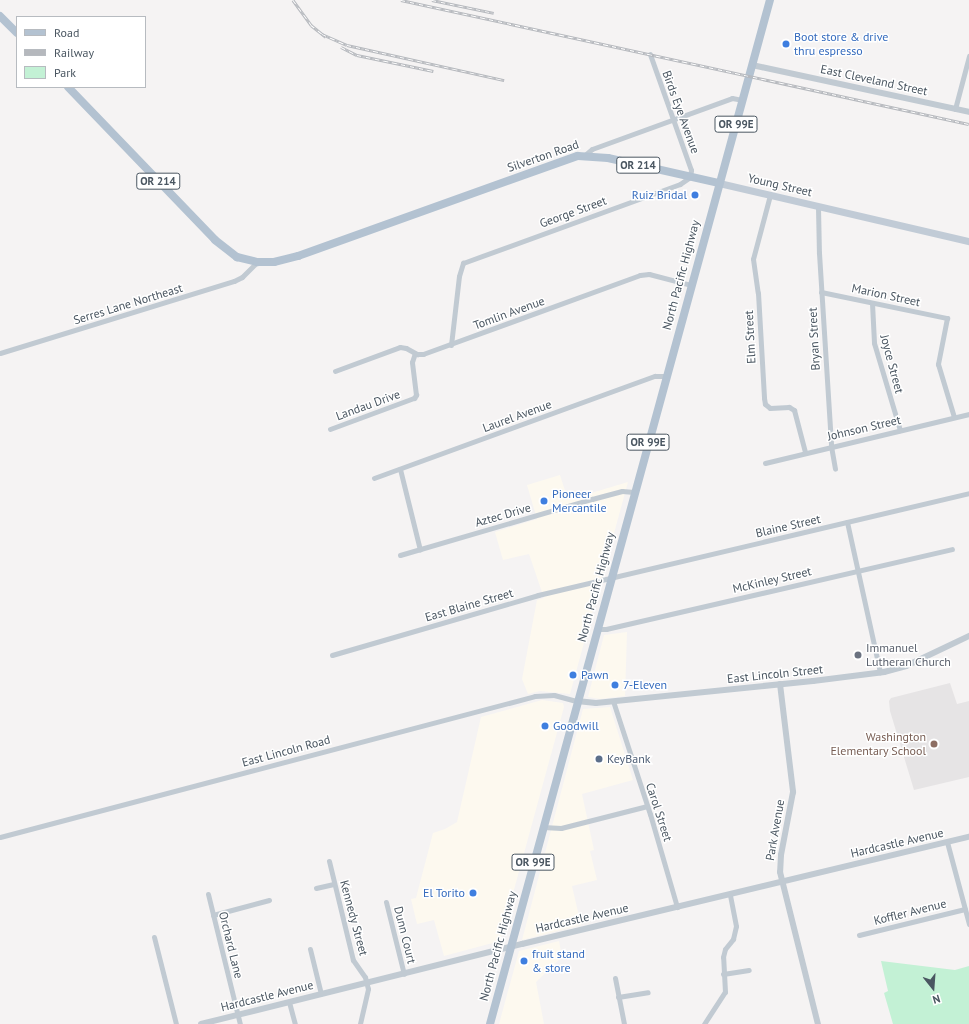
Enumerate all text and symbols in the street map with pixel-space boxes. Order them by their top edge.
legend [16,16,146,88]
text: Road [54,25,79,40]
place label: Boot store & drive thru espresso [794,30,888,58]
marker: Boot store & drive thru espresso [781,39,791,49]
text: Railway [54,45,94,60]
street label: East Cleveland Street [819,62,929,98]
text: Park [54,65,76,80]
street label: Birds Eye Avenue [659,68,703,156]
road number: OR 99E [714,115,758,133]
street label: Silverton Road [505,137,581,175]
road number: OR 214 [616,156,660,174]
street label: Young Street [747,171,813,199]
road number: OR 214 [136,172,180,190]
place label: Ruiz Bridal [632,188,687,202]
marker: Ruiz Bridal [690,190,700,200]
street label: George Street [538,193,608,231]
street label: North Pacific Highway [659,218,703,332]
street label: Serres Lane Northeast [72,281,184,327]
street label: Marion Street [850,281,922,309]
street label: Tomlin Avenue [471,293,547,333]
street label: Bryan Street [805,307,823,371]
street label: Elm Street [741,310,759,364]
street label: Joyce Street [877,333,907,395]
street label: Landau Drive [334,387,402,423]
street label: Laurel Avenue [480,397,554,435]
street label: Johnson Street [826,413,902,443]
road number: OR 99E [626,433,670,451]
place label: Pioneer Mercantile [552,487,606,515]
marker: Pioneer Mercantile [539,496,549,506]
street label: Aztec Drive [473,500,533,530]
street label: Blaine Street [754,512,822,540]
street label: North Pacific Highway [574,530,618,644]
street label: McKinley Street [731,564,813,596]
street label: East Blaine Street [423,586,515,624]
place label: Immanuel Lutheran Church [866,641,951,669]
marker: Immanuel Lutheran Church [853,650,863,660]
street label: East Lincoln Street [726,662,824,686]
place label: Pawn [581,668,609,682]
marker: Pawn [568,670,578,680]
place label: 7-Eleven [623,678,667,692]
marker: 7-Eleven [610,680,620,690]
place label: Goodwill [553,719,599,733]
marker: Goodwill [540,721,550,731]
place label: Washington Elementary School [830,730,926,758]
street label: East Lincoln Road [240,732,332,770]
marker: Washington Elementary School [929,739,939,749]
place label: KeyBank [607,752,650,766]
marker: KeyBank [594,754,604,764]
street label: Carol Street [643,781,675,843]
street label: Park Avenue [762,798,788,862]
street label: Hardcastle Avenue [849,825,945,861]
road number: OR 99E [511,853,555,871]
street label: Kennedy Street [337,878,371,958]
place label: El Torito [423,886,465,900]
marker: El Torito [468,888,478,898]
street label: North Pacific Highway [476,889,520,1003]
street label: Koffler Avenue [872,896,948,928]
street label: Hardcastle Avenue [534,900,630,936]
street label: Dunn Court [391,905,419,965]
street label: Orchard Lane [216,910,246,980]
place label: fruit stand & store [532,947,585,975]
marker: fruit stand & store [519,956,529,966]
north arrow [913,968,953,1008]
street label: Hardcastle Avenue [219,977,315,1015]
text: N [931,992,942,1007]

